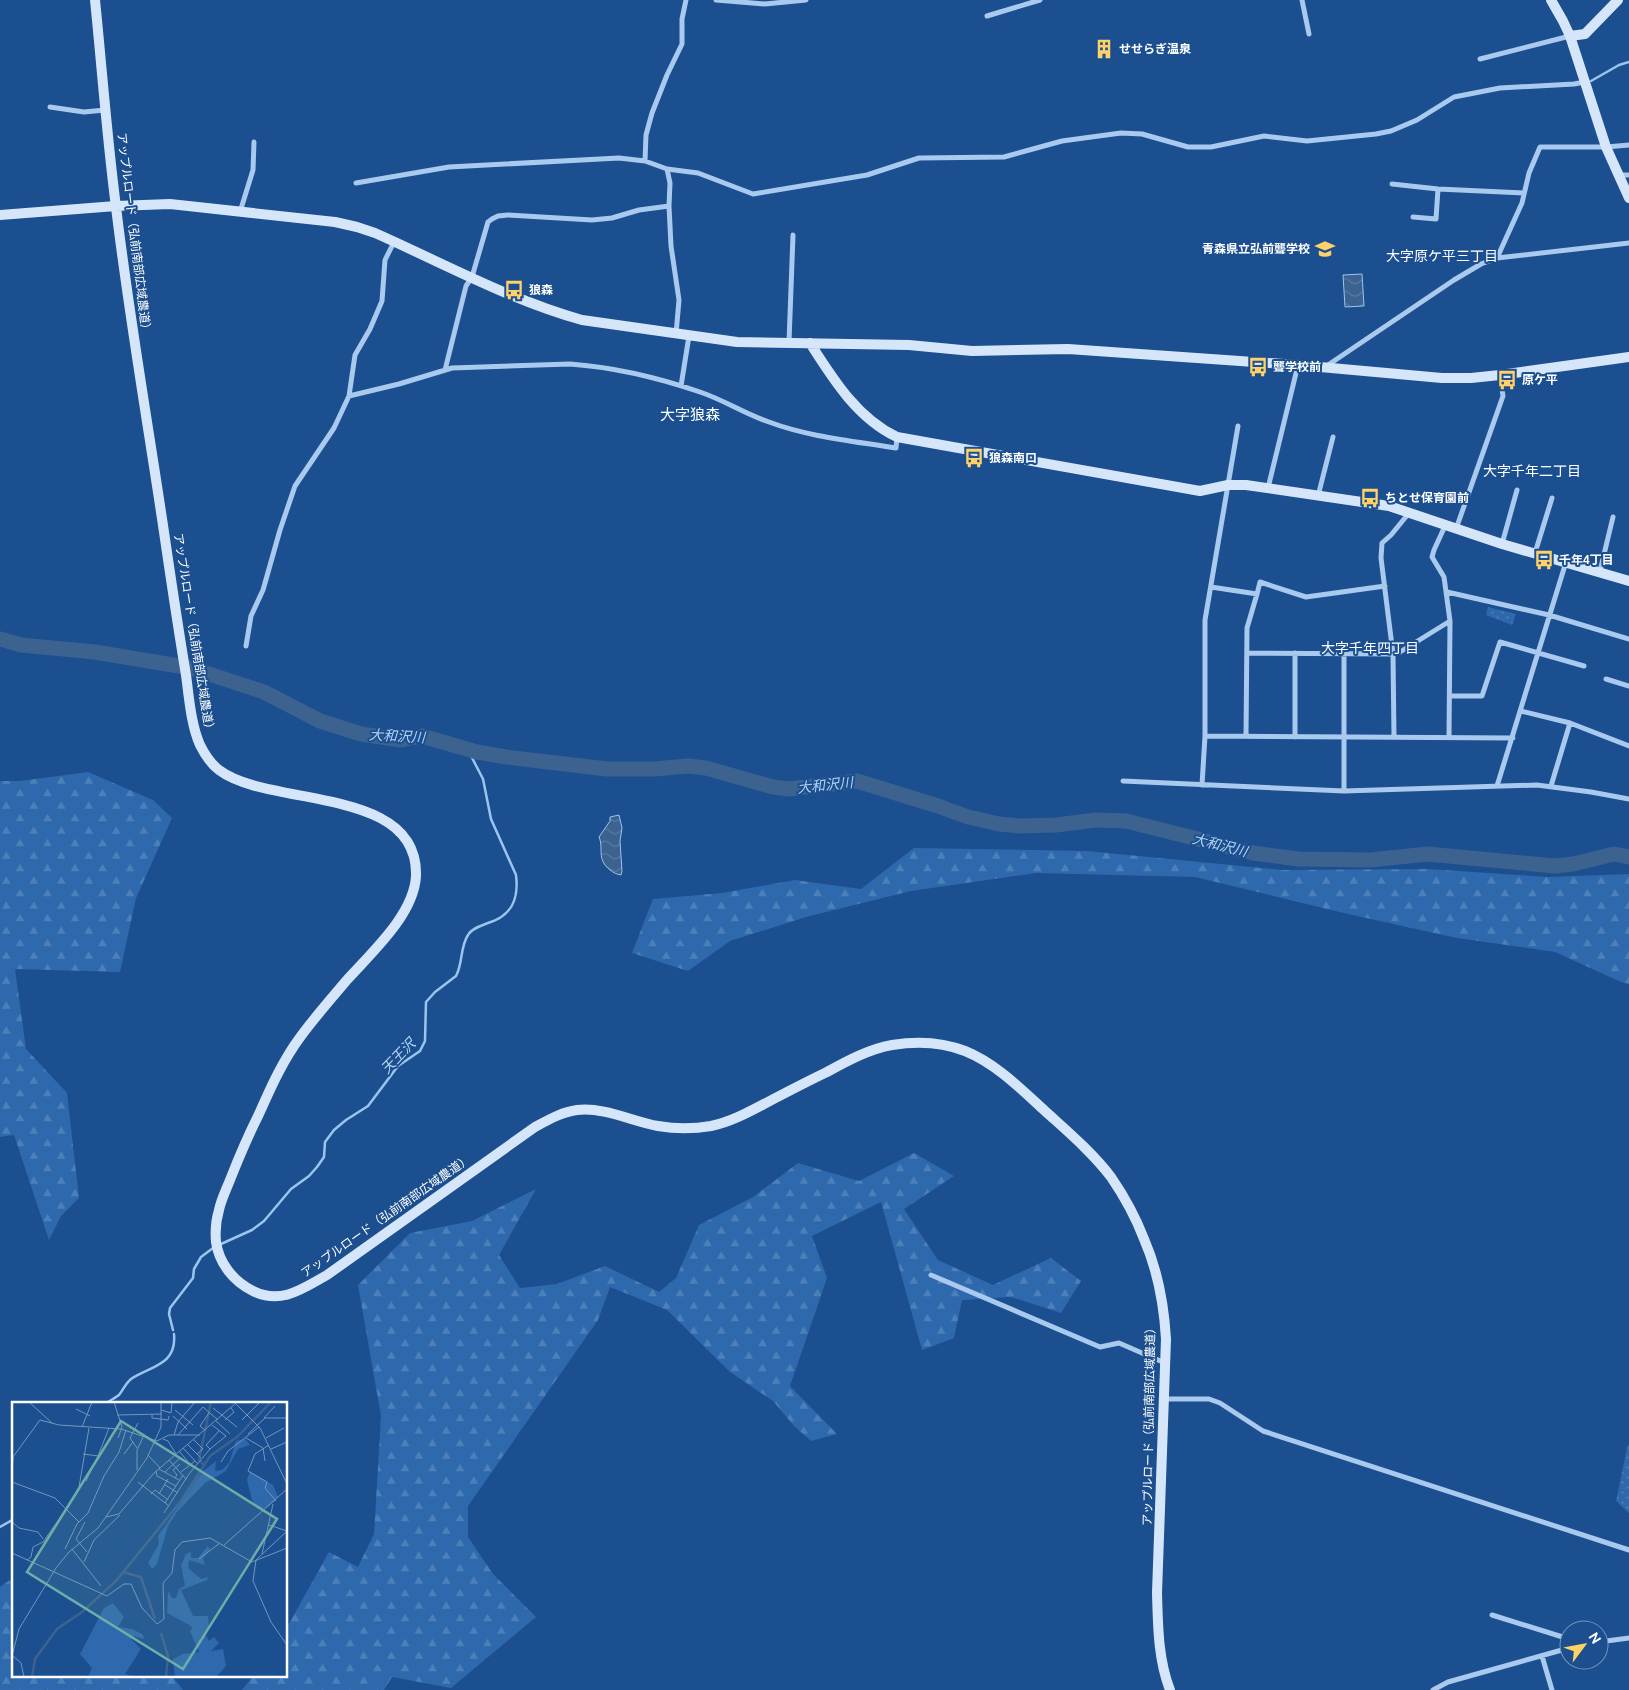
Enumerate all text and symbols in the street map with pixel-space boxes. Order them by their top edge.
building icon: せせらぎ温泉 [1093,38,1115,60]
place label: せせらぎ温泉 [1119,42,1191,55]
street label: アップルロード（弘前南部広域農道） [116,132,153,336]
school or university icon: 青森県立弘前聾学校 [1314,238,1336,260]
place label: 青森県立弘前聾学校 [1202,242,1310,255]
district label: 大字原ケ平三丁目 [1386,248,1498,264]
bus stop icon: 狼森 [503,279,525,301]
place label: 狼森 [529,283,553,296]
bus stop icon: 聾学校前 [1247,356,1269,378]
place label: 聾学校前 [1273,360,1321,373]
bus stop icon: 原ケ平 [1496,369,1518,391]
place label: 原ケ平 [1522,373,1558,386]
district label: 大字狼森 [660,406,720,423]
bus stop icon: 狼森南口 [963,447,985,469]
place label: 狼森南口 [989,451,1037,464]
district label: 大字千年二丁目 [1483,463,1581,479]
bus stop icon: ちとせ保育園前 [1359,487,1381,509]
place label: ちとせ保育園前 [1385,491,1469,504]
street label: アップルロード（弘前南部広域農道） [172,532,217,736]
bus stop icon: 千年4丁目 [1533,549,1555,571]
place label: 千年4丁目 [1559,553,1614,566]
district label: 大字千年四丁目 [1321,640,1419,656]
water label: 大和沢川 [369,727,427,746]
water label: 大和沢川 [796,774,856,796]
water label: 大和沢川 [1191,830,1251,860]
water label: 天王沢 [378,1034,420,1077]
street label: アップルロード（弘前南部広域農道） [298,1152,473,1279]
street label: アップルロード（弘前南部広域農道） [1140,1322,1157,1526]
inset map [12,1402,288,1678]
north arrow [1559,1620,1609,1670]
text: N [1585,1629,1605,1647]

